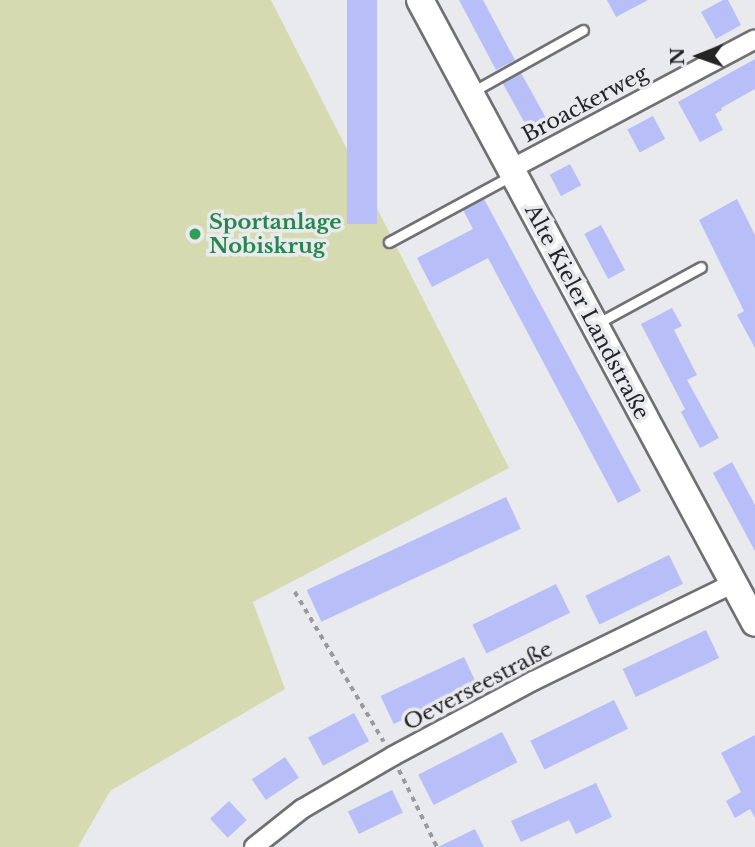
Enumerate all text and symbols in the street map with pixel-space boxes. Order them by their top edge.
north arrow [664,21,734,91]
text: N [666,47,689,66]
street label: Broackerweg [518,60,652,148]
street label: Alte Kieler Landstraße [519,200,655,424]
place label: Sportanlage Nobiskrug [209,209,342,259]
marker: Sportanlage Nobiskrug [187,226,203,242]
street label: Oeverseestraße [399,636,557,736]

